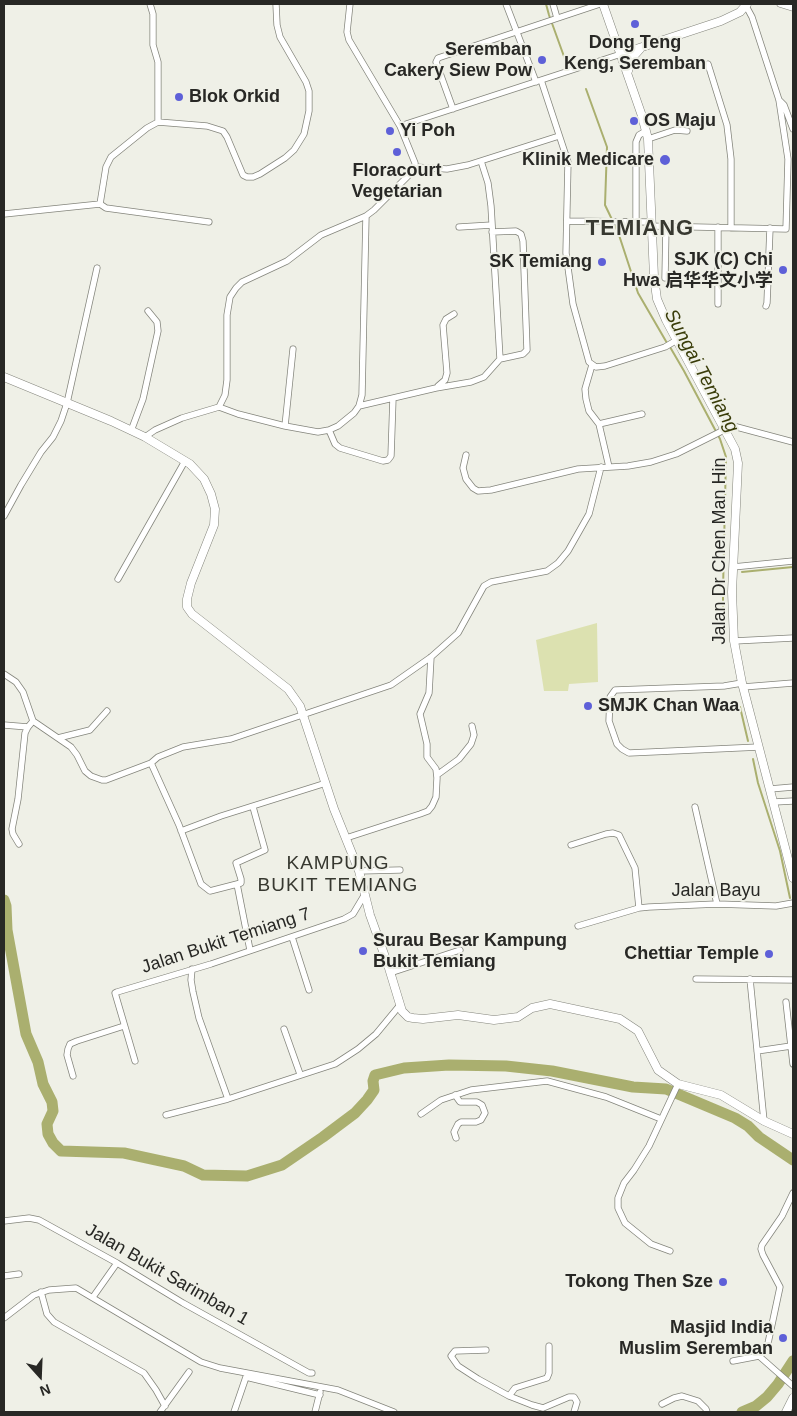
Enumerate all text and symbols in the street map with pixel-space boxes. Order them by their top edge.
marker: Dong Teng Keng, Seremban [629,18,641,30]
place label: Dong Teng Keng, Seremban [564,32,706,74]
place label: Seremban Cakery Siew Pow [384,39,532,82]
marker: Seremban Cakery Siew Pow [536,54,548,66]
place label: Blok Orkid [189,86,280,108]
marker: Blok Orkid [173,91,185,103]
place label: OS Maju [644,110,716,132]
marker: OS Maju [628,115,640,127]
place label: Yi Poh [400,120,455,142]
marker: Yi Poh [384,125,396,137]
marker: Floracourt Vegetarian [391,146,403,158]
place label: Klinik Medicare [522,149,654,171]
marker: Klinik Medicare [658,153,672,167]
place label: Floracourt Vegetarian [351,160,443,202]
district label: TEMIANG [585,216,695,242]
place label: SJK (C) Chi Hwa 启华华文小学 [623,249,773,292]
place label: SK Temiang [489,251,592,273]
marker: SK Temiang [596,256,608,268]
marker: SJK (C) Chi Hwa 启华华文小学 [777,264,789,276]
water label: Sungai Temiang [659,305,743,437]
street label: Jalan Dr Chen Man Hin [709,457,731,645]
place label: SMJK Chan Waa [598,695,739,717]
marker: SMJK Chan Waa [582,700,594,712]
district label: KAMPUNG BUKIT TEMIANG [256,853,420,897]
street label: Jalan Bayu [671,880,761,902]
street label: Jalan Bukit Temiang 7 [139,904,313,978]
place label: Surau Besar Kampung Bukit Temiang [373,930,567,972]
place label: Chettiar Temple [624,943,759,965]
marker: Surau Besar Kampung Bukit Temiang [357,945,369,957]
marker: Chettiar Temple [763,948,775,960]
street label: Jalan Bukit Sarimban 1 [81,1219,253,1331]
place label: Tokong Then Sze [565,1271,713,1293]
marker: Tokong Then Sze [717,1276,729,1288]
place label: Masjid India Muslim Seremban [619,1317,773,1360]
marker: Masjid India Muslim Seremban [777,1332,789,1344]
north arrow [15,1351,65,1401]
text: N [38,1381,53,1399]

